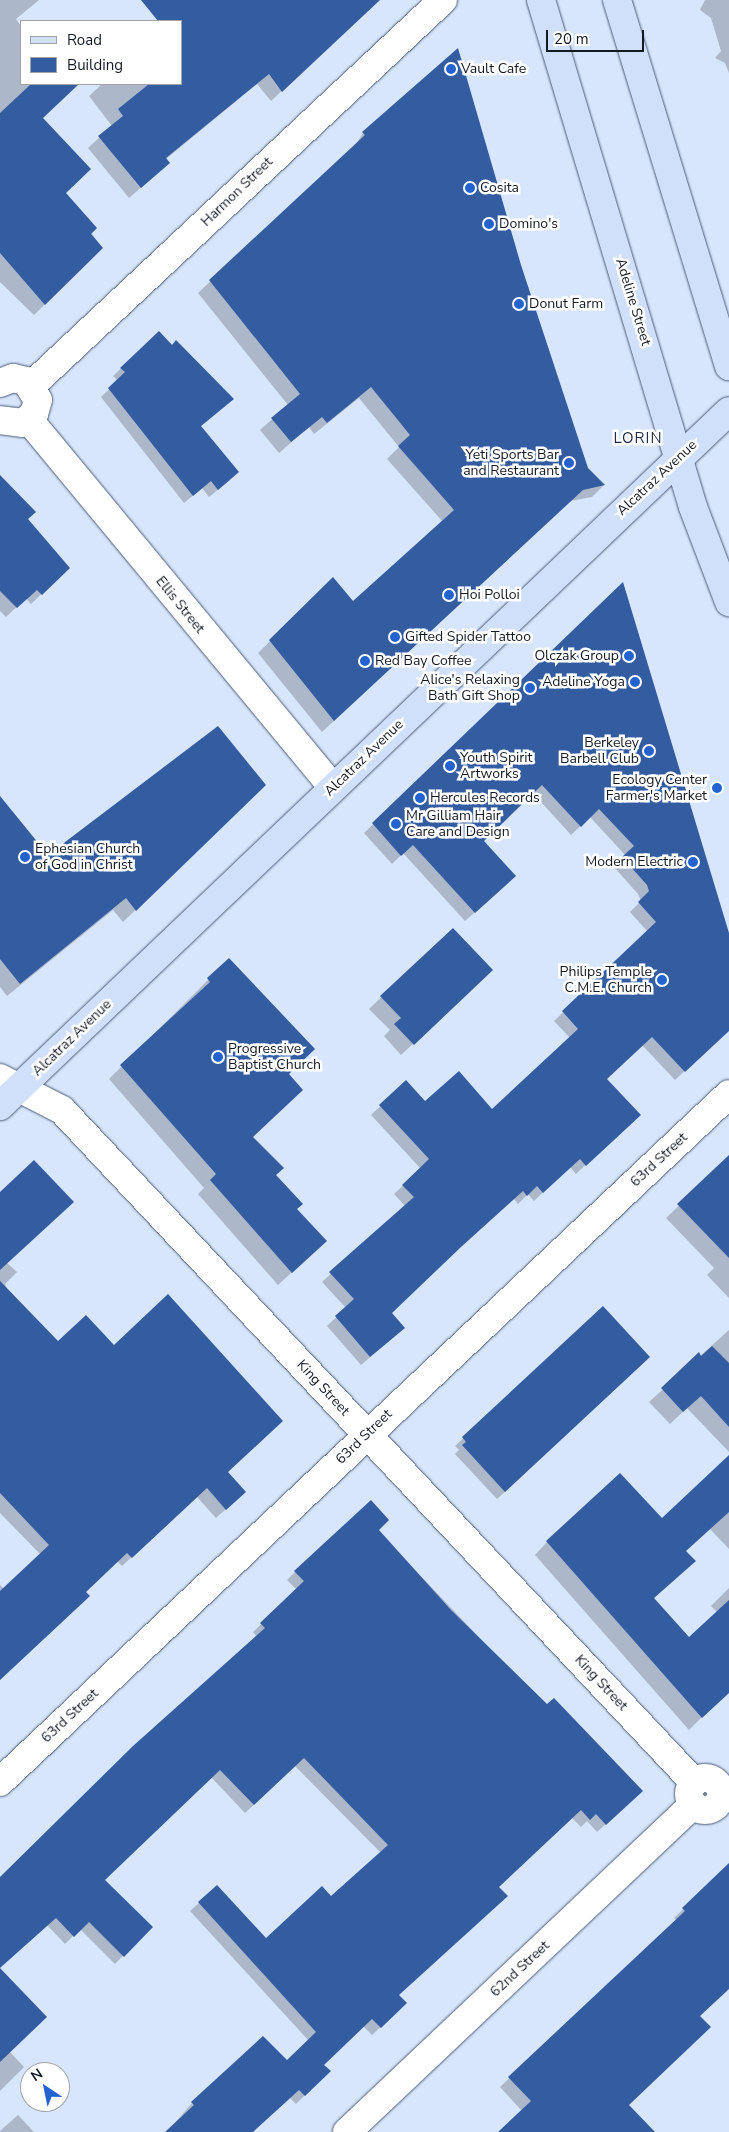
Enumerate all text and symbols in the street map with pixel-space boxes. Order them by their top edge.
legend [20,20,182,85]
scale bar [549,20,646,52]
text: 20 m [554,29,589,49]
text: Road [67,30,102,50]
text: Building [67,55,123,75]
place label: Vault Cafe [461,61,526,77]
marker: Vault Cafe [445,63,457,75]
street label: Harmon Street [198,154,276,230]
place label: Cosita [480,180,519,196]
marker: Cosita [464,182,476,194]
place label: Domino's [499,216,558,232]
marker: Domino's [483,218,495,230]
street label: Adeline Street [612,256,654,348]
place label: Donut Farm [529,296,603,312]
marker: Donut Farm [513,298,525,310]
district label: LORIN [613,430,663,448]
street label: Alcatraz Avenue [614,437,700,519]
place label: Yeti Sports Bar and Restaurant [463,447,559,480]
marker: Yeti Sports Bar and Restaurant [563,457,575,469]
street label: Ellis Street [152,573,208,637]
place label: Hoi Polloi [459,587,520,603]
marker: Hoi Polloi [443,589,455,601]
place label: Gifted Spider Tattoo [405,629,531,645]
marker: Gifted Spider Tattoo [389,631,401,643]
place label: Olczak Group [534,648,619,664]
marker: Olczak Group [623,650,635,662]
place label: Red Bay Coffee [375,653,471,669]
marker: Red Bay Coffee [359,655,371,667]
place label: Alice's Relaxing Bath Gift Shop [420,672,520,704]
place label: Adeline Yoga [542,674,625,690]
marker: Adeline Yoga [629,676,641,688]
marker: Alice's Relaxing Bath Gift Shop [524,682,536,694]
street label: Alcatraz Avenue [321,716,407,800]
place label: Berkeley Barbell Club [560,735,639,768]
marker: Berkeley Barbell Club [643,745,655,757]
place label: Youth Spirit Artworks [460,750,533,782]
marker: Youth Spirit Artworks [444,760,456,772]
place label: Ecology Center Farmer's Market [606,772,707,804]
marker: Ecology Center Farmer's Market [711,782,723,794]
place label: Hercules Records [430,790,540,806]
marker: Hercules Records [414,792,426,804]
place label: Mr Gilliam Hair Care and Design [406,808,510,840]
marker: Mr Gilliam Hair Care and Design [390,818,402,830]
place label: Ephesian Church of God in Christ [35,841,140,874]
marker: Ephesian Church of God in Christ [19,851,31,863]
place label: Modern Electric [585,854,683,870]
marker: Modern Electric [687,856,699,868]
place label: Philips Temple C.M.E. Church [560,964,652,996]
marker: Philips Temple C.M.E. Church [656,974,668,986]
street label: Alcatraz Avenue [29,996,115,1080]
place label: Progressive Baptist Church [228,1041,321,1074]
marker: Progressive Baptist Church [212,1051,224,1063]
street label: 63rd Street [627,1129,691,1191]
street label: King Street [293,1357,353,1419]
street label: 63rd Street [332,1406,396,1468]
street label: King Street [571,1652,631,1714]
street label: 63rd Street [38,1685,102,1747]
street label: 62nd Street [487,1937,553,2001]
north arrow [20,2062,70,2112]
text: N [27,2064,47,2086]

